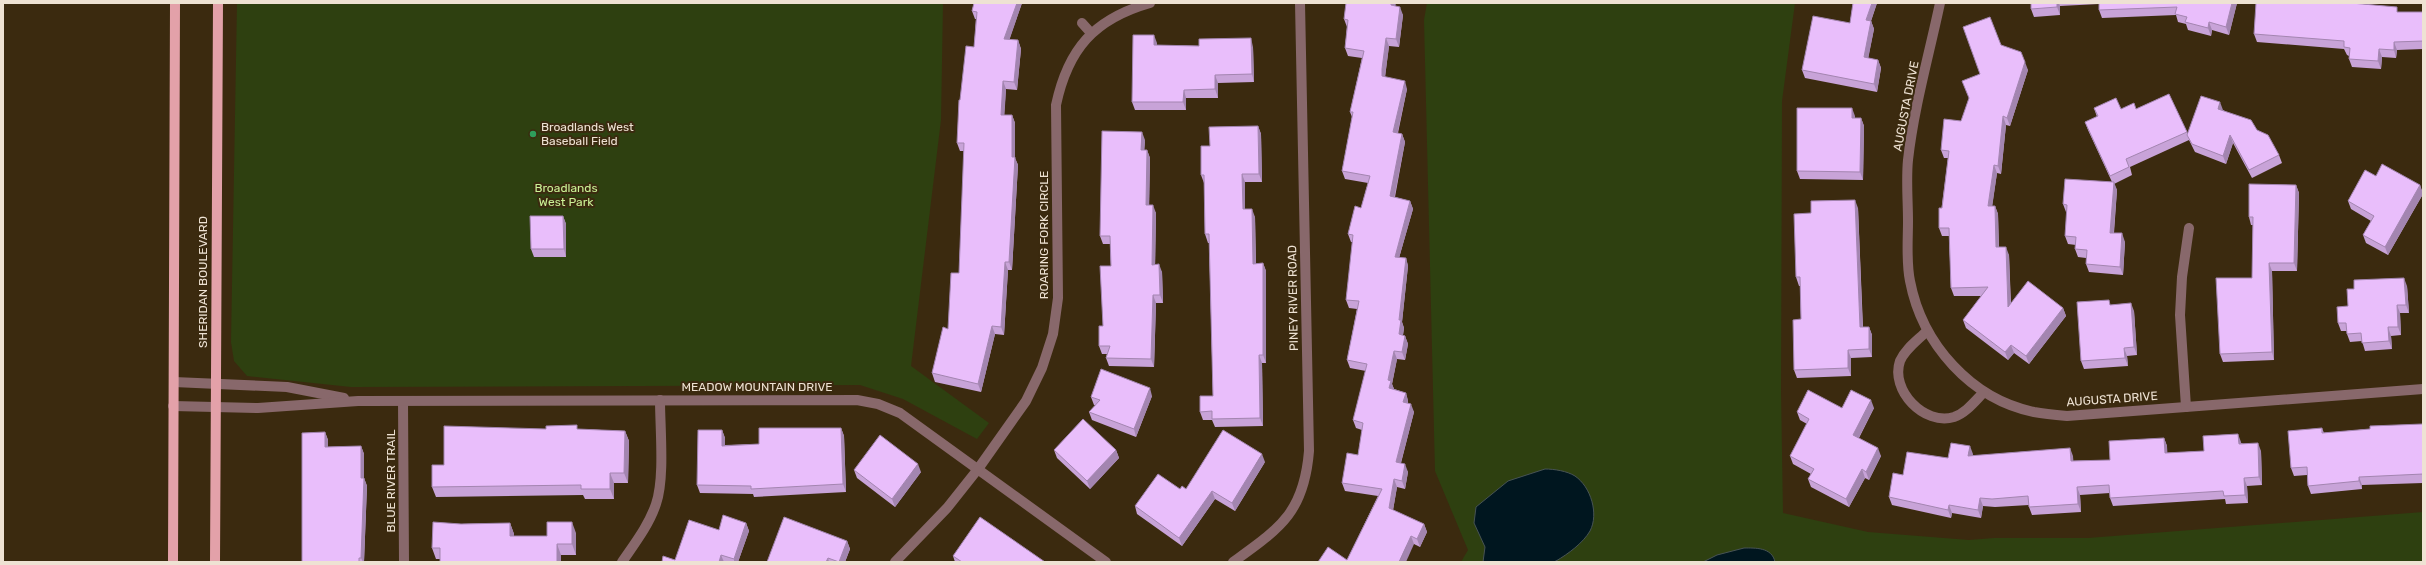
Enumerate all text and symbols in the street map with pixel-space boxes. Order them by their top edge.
street label: AUGUSTA DRIVE [1890,60,1922,152]
place label: Broadlands West Baseball Field [541,120,634,148]
marker: Broadlands West Baseball Field [528,129,538,139]
street label: ROARING FORK CIRCLE [1037,171,1051,299]
park label: Broadlands West Park [534,181,598,209]
street label: SHERIDAN BOULEVARD [196,216,210,348]
street label: PINEY RIVER ROAD [1285,245,1301,351]
street label: MEADOW MOUNTAIN DRIVE [681,380,833,394]
street label: AUGUSTA DRIVE [2066,389,2158,409]
street label: BLUE RIVER TRAIL [384,429,398,532]

